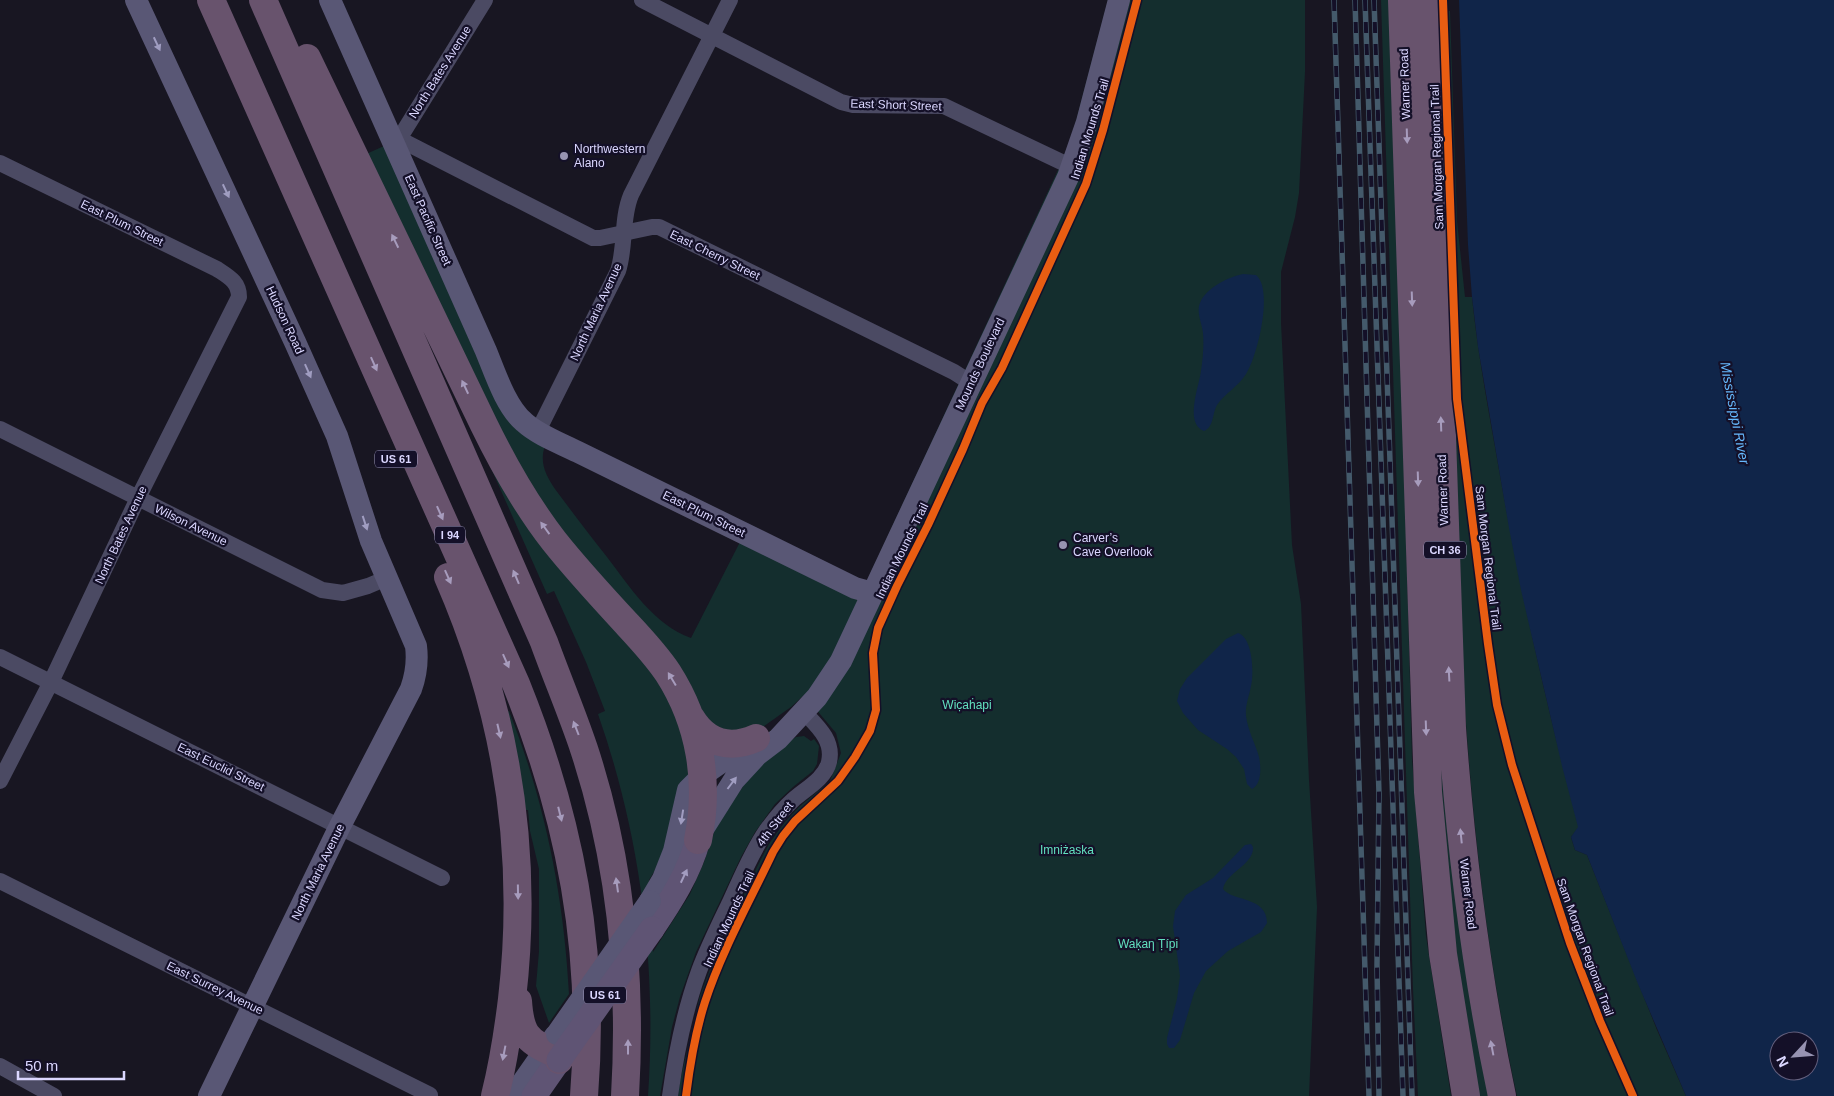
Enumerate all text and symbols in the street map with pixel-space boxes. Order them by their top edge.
street label: North Bates Avenue [406,23,474,121]
one-way arrow [153,37,161,51]
street label: Warner Road [1397,48,1413,120]
street label: Indian Mounds Trail [1068,77,1112,181]
street label: Sam Morgan Regional Trail [1427,84,1447,230]
street label: East Short Street [850,96,943,114]
one-way arrow [1403,128,1411,144]
place label: Northwestern Alano [574,142,645,170]
marker: Northwestern Alano [558,150,570,162]
street label: East Pacific Street [402,172,455,268]
one-way arrow [221,184,230,199]
street label: East Plum Street [78,197,166,249]
street label: East Cherry Street [668,227,763,283]
one-way arrow [391,233,399,248]
street label: North Maria Avenue [567,261,625,363]
street label: Hudson Road [263,284,307,356]
one-way arrow [1408,291,1416,307]
street label: Mounds Boulevard [953,316,1007,412]
one-way arrow [370,357,378,371]
water label: Mississippi River [1717,360,1753,467]
one-way arrow [305,364,313,378]
one-way arrow [461,380,469,394]
one-way arrow [1436,415,1444,431]
road number: US 61 [375,450,417,468]
street label: Warner Road [1435,454,1451,526]
one-way arrow [1414,471,1422,487]
street label: North Bates Avenue [92,483,150,586]
street label: Sam Morgan Regional Trail [1472,485,1504,631]
street label: East Plum Street [660,488,748,540]
street label: Wilson Avenue [152,501,230,549]
street label: Indian Mounds Trail [873,501,931,601]
one-way arrow [436,506,444,520]
one-way arrow [361,516,369,531]
one-way arrow [540,521,550,535]
road number: I 94 [435,526,465,544]
place label: Carver’s Cave Overlook [1073,531,1153,559]
marker: Carver’s Cave Overlook [1057,539,1069,551]
road number: CH 36 [1424,542,1466,558]
one-way arrow [512,569,520,584]
one-way arrow [444,570,452,584]
one-way arrow [502,654,510,668]
one-way arrow [1445,665,1453,681]
one-way arrow [667,673,676,686]
park label: Wic̣aḣapi [942,698,992,712]
one-way arrow [572,721,579,736]
one-way arrow [1422,721,1430,737]
one-way arrow [495,723,503,739]
street label: East Euclid Street [175,740,268,794]
one-way arrow [727,776,737,790]
street label: 4th Street [754,798,797,849]
one-way arrow [556,806,564,821]
one-way arrow [678,809,686,825]
street label: North Maria Avenue [289,821,348,923]
one-way arrow [1456,827,1464,843]
park label: Imniżaska [1040,843,1094,857]
street label: Warner Road [1457,858,1479,930]
one-way arrow [680,869,688,883]
street label: Indian Mounds Trail [701,869,757,969]
street label: Sam Morgan Regional Trail [1554,876,1616,1018]
one-way arrow [613,877,621,893]
one-way arrow [514,884,522,900]
park label: Waḳaƞ Ṭípi [1118,937,1178,951]
street label: East Surrey Avenue [164,959,266,1018]
road number: US 61 [584,986,626,1004]
north arrow [1769,1031,1819,1081]
one-way arrow [624,1039,632,1055]
one-way arrow [1488,1041,1496,1056]
one-way arrow [500,1045,508,1061]
scale bar [18,1048,124,1080]
text: N [1773,1054,1792,1070]
text: 50 m [25,1057,58,1074]

